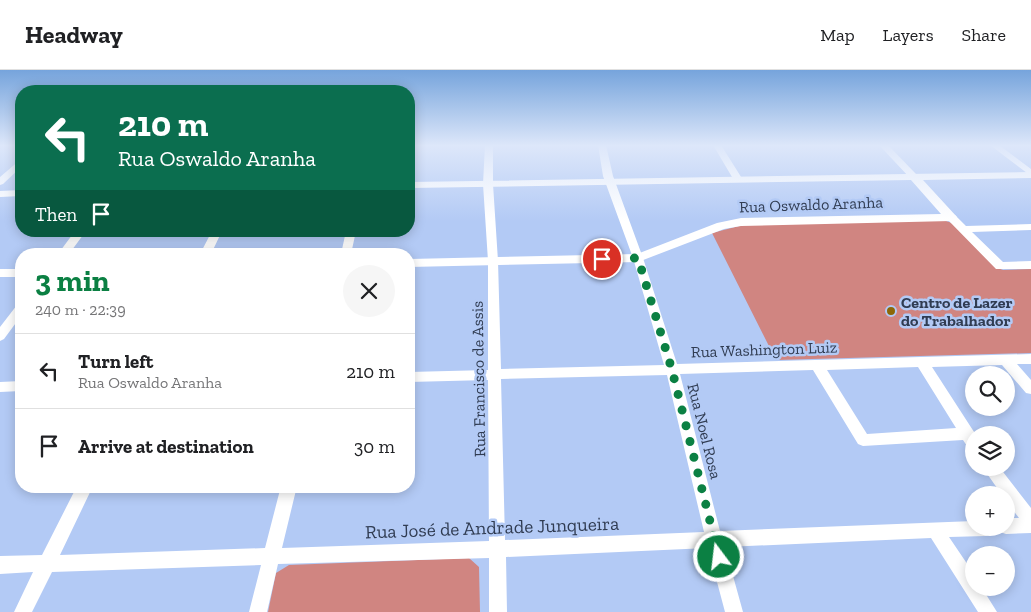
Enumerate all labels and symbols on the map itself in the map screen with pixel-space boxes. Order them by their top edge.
street label: Rua Oswaldo Aranha [739,192,884,217]
pin [581,238,623,280]
place label: Centro de Lazer do Trabalhador [901,293,1013,330]
street label: Rua Francisco de Assis [468,301,489,457]
marker: Centro de Lazer do Trabalhador [885,305,897,317]
street label: Rua Washington Luiz [691,337,838,362]
street label: Rua Noel Rosa [683,381,726,481]
street label: Rua José de Andrade Junqueira [365,512,619,543]
position arrow [692,530,744,582]

